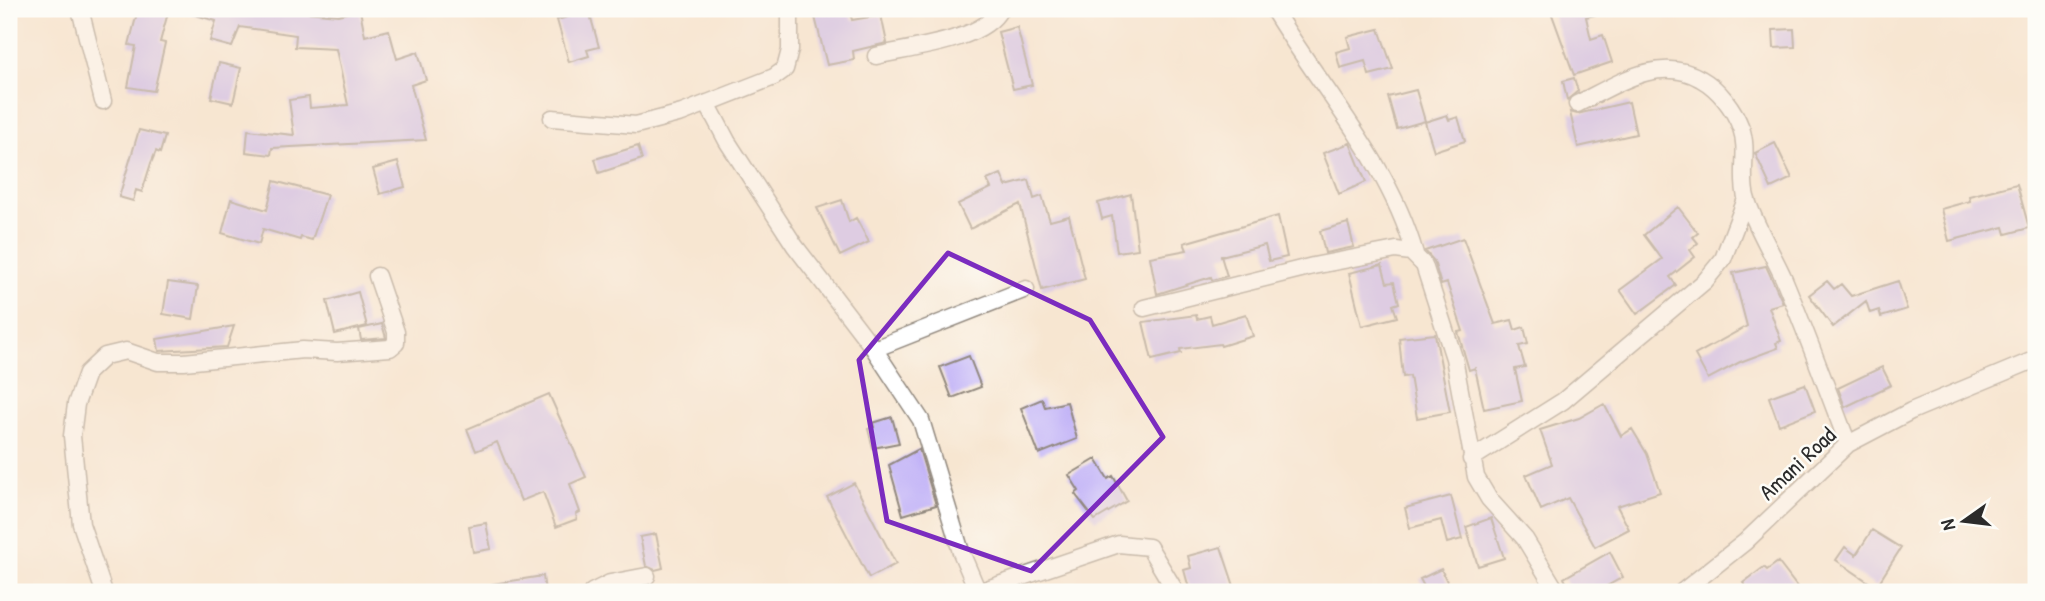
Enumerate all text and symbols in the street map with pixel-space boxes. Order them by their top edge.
street label: Amani Road [1752,419,1842,507]
north arrow [1930,486,2000,556]
text: N [1934,517,1961,533]

